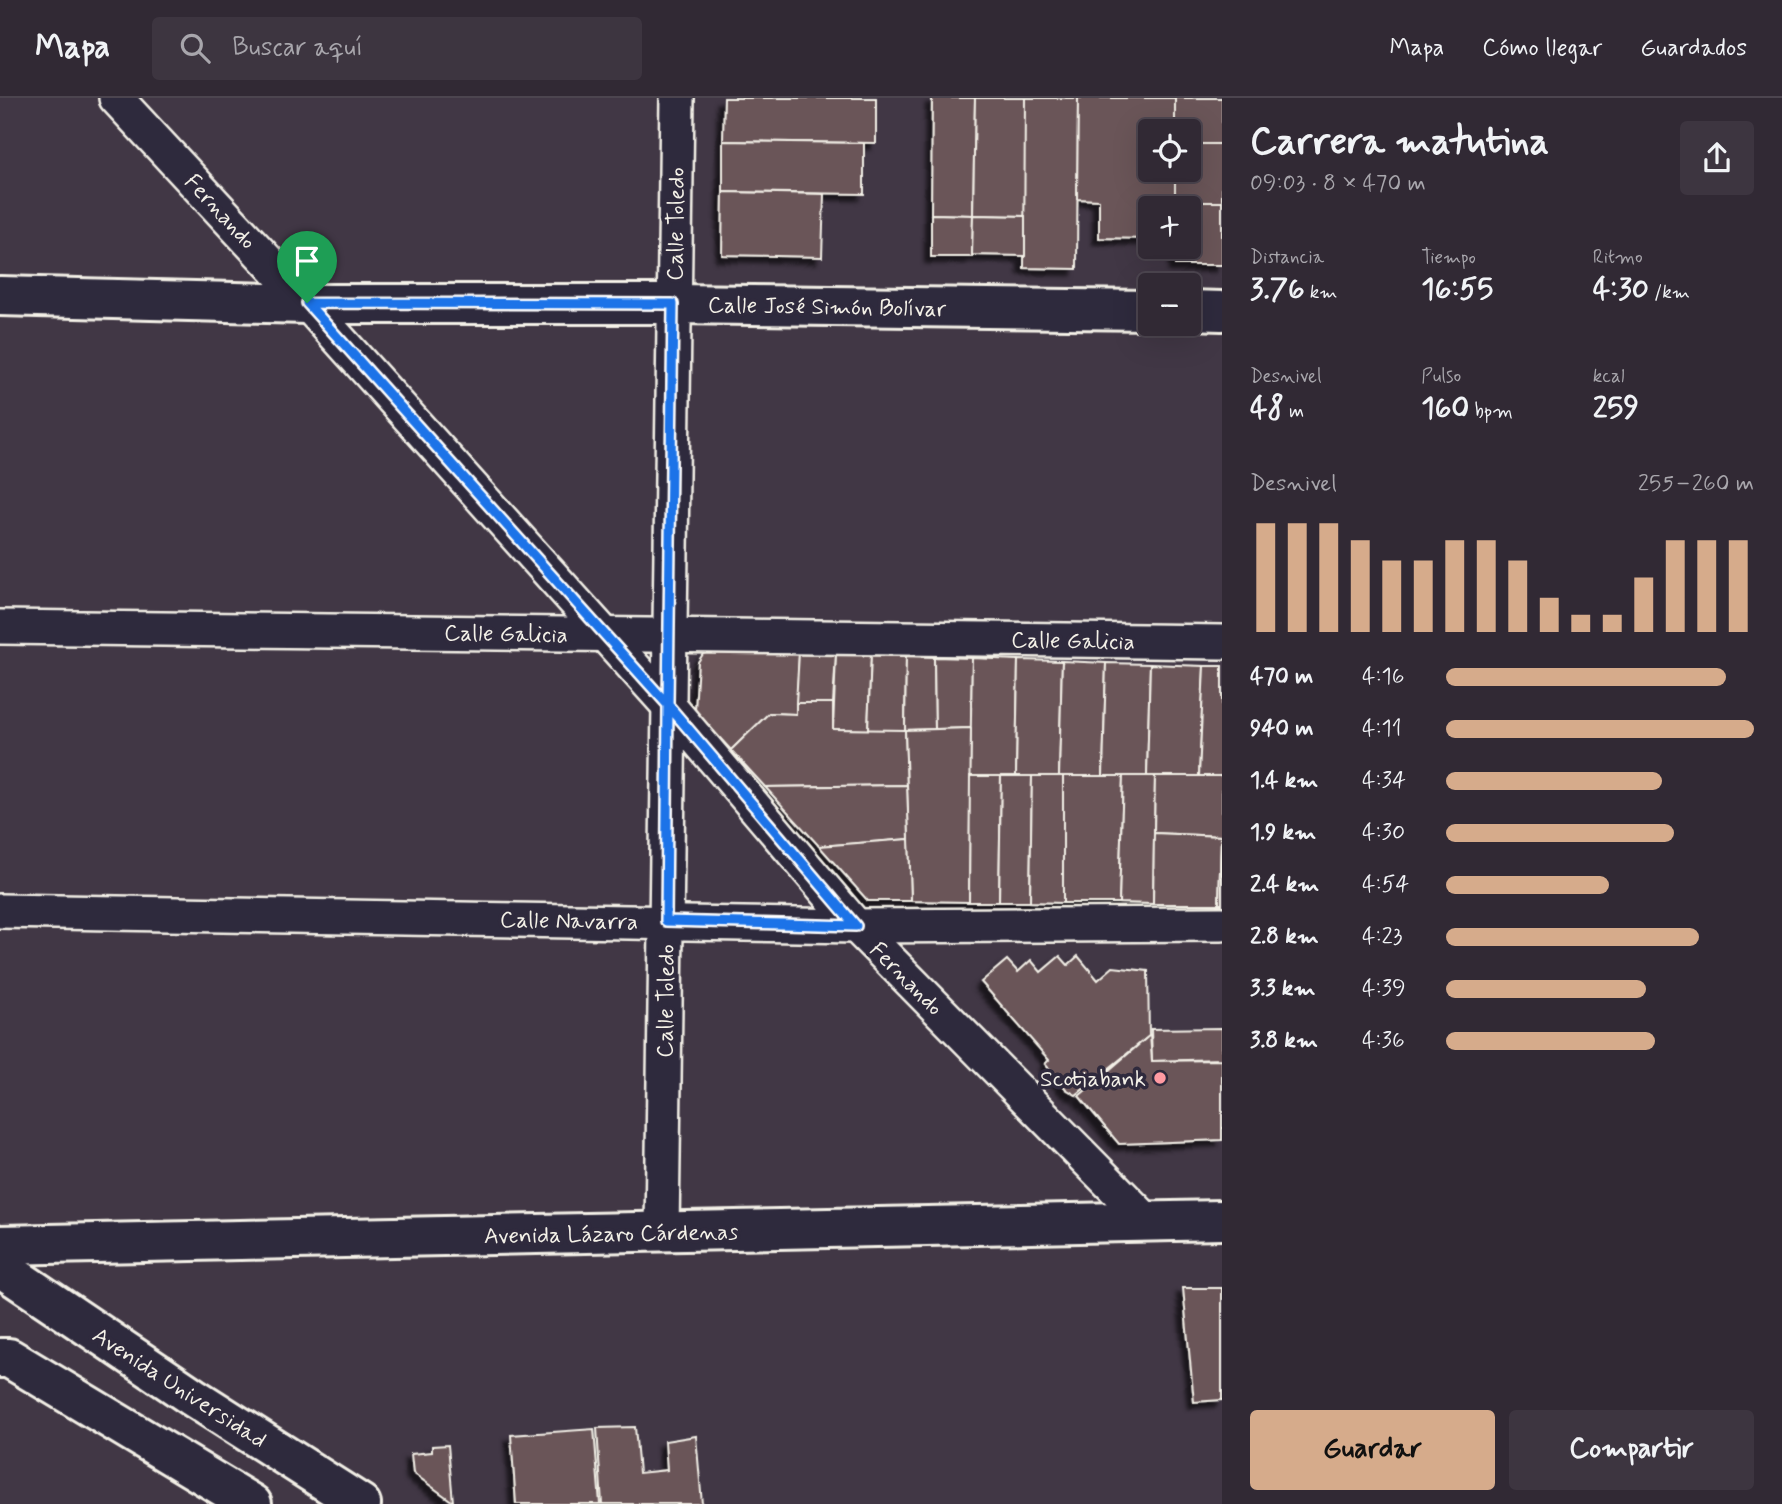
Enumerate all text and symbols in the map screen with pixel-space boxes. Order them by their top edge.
search box [152,17,642,80]
text: Mapa [35,26,110,70]
icon: search [176,29,214,67]
text: Buscar aquí [232,31,363,65]
text: Mapa [1389,33,1444,64]
text: Cómo llegar [1482,33,1602,64]
text: Guardados [1640,33,1747,64]
text: Carrera matutina [1250,118,1549,167]
map controls [1138,119,1201,336]
button: locate [1138,119,1201,182]
button: share [1680,121,1754,195]
street label: Calle Toledo [661,167,693,281]
street label: Fernando [177,168,262,257]
text: 09:03 · 8 × 470 m [1250,169,1426,199]
button: + [1138,196,1201,259]
pin [277,231,337,303]
icon: arrive [288,242,326,280]
text: Distancia [1250,245,1324,270]
text: Tiempo [1421,245,1476,270]
text: Ritmo [1593,245,1643,270]
text: 3.76 [1250,270,1305,309]
text: 16:55 [1421,270,1493,309]
text: 4:30 [1593,270,1649,309]
button: − [1138,273,1201,336]
text: km [1305,280,1337,305]
text: /km [1649,280,1690,305]
street label: Calle José Simón Bolívar [708,291,947,325]
text: Desnivel [1250,364,1322,389]
text: Pulso [1421,364,1461,389]
text: kcal [1593,364,1625,389]
text: 48 [1250,389,1284,428]
text: 160 [1421,389,1469,428]
text: 259 [1593,389,1639,428]
text: m [1284,399,1304,424]
text: bpm [1469,399,1513,424]
text: Desnivel [1250,469,1337,499]
text: 255–260 m [1638,469,1754,499]
street label: Calle Galicia [444,619,568,651]
street label: Calle Galicia [1011,626,1135,658]
text: 470 m [1250,662,1313,692]
text: 4:16 [1362,662,1405,692]
text: 940 m [1250,714,1314,744]
text: 4:11 [1362,714,1402,744]
text: 1.4 km [1250,766,1318,796]
text: 4:34 [1362,766,1406,796]
text: 1.9 km [1250,818,1316,848]
text: 4:30 [1362,818,1405,848]
text: 2.4 km [1250,870,1319,900]
text: 4:54 [1362,870,1409,900]
street label: Calle Navarra [500,906,638,938]
text: 2.8 km [1250,922,1319,952]
text: 4:23 [1362,922,1403,952]
street label: Fernando [862,936,949,1023]
street label: Calle Toledo [651,944,683,1058]
text: 3.3 km [1250,974,1315,1004]
text: 4:39 [1362,974,1406,1004]
text: 3.8 km [1250,1026,1318,1056]
text: 4:36 [1362,1026,1405,1056]
place label: Scotiabank [1040,1065,1146,1095]
marker: Scotiabank [1152,1070,1168,1086]
street label: Avenida Lázaro Cárdenas [484,1218,738,1252]
street label: Avenida Universidad [86,1321,272,1456]
button: Guardar [1250,1410,1495,1490]
button: Compartir [1509,1410,1754,1490]

